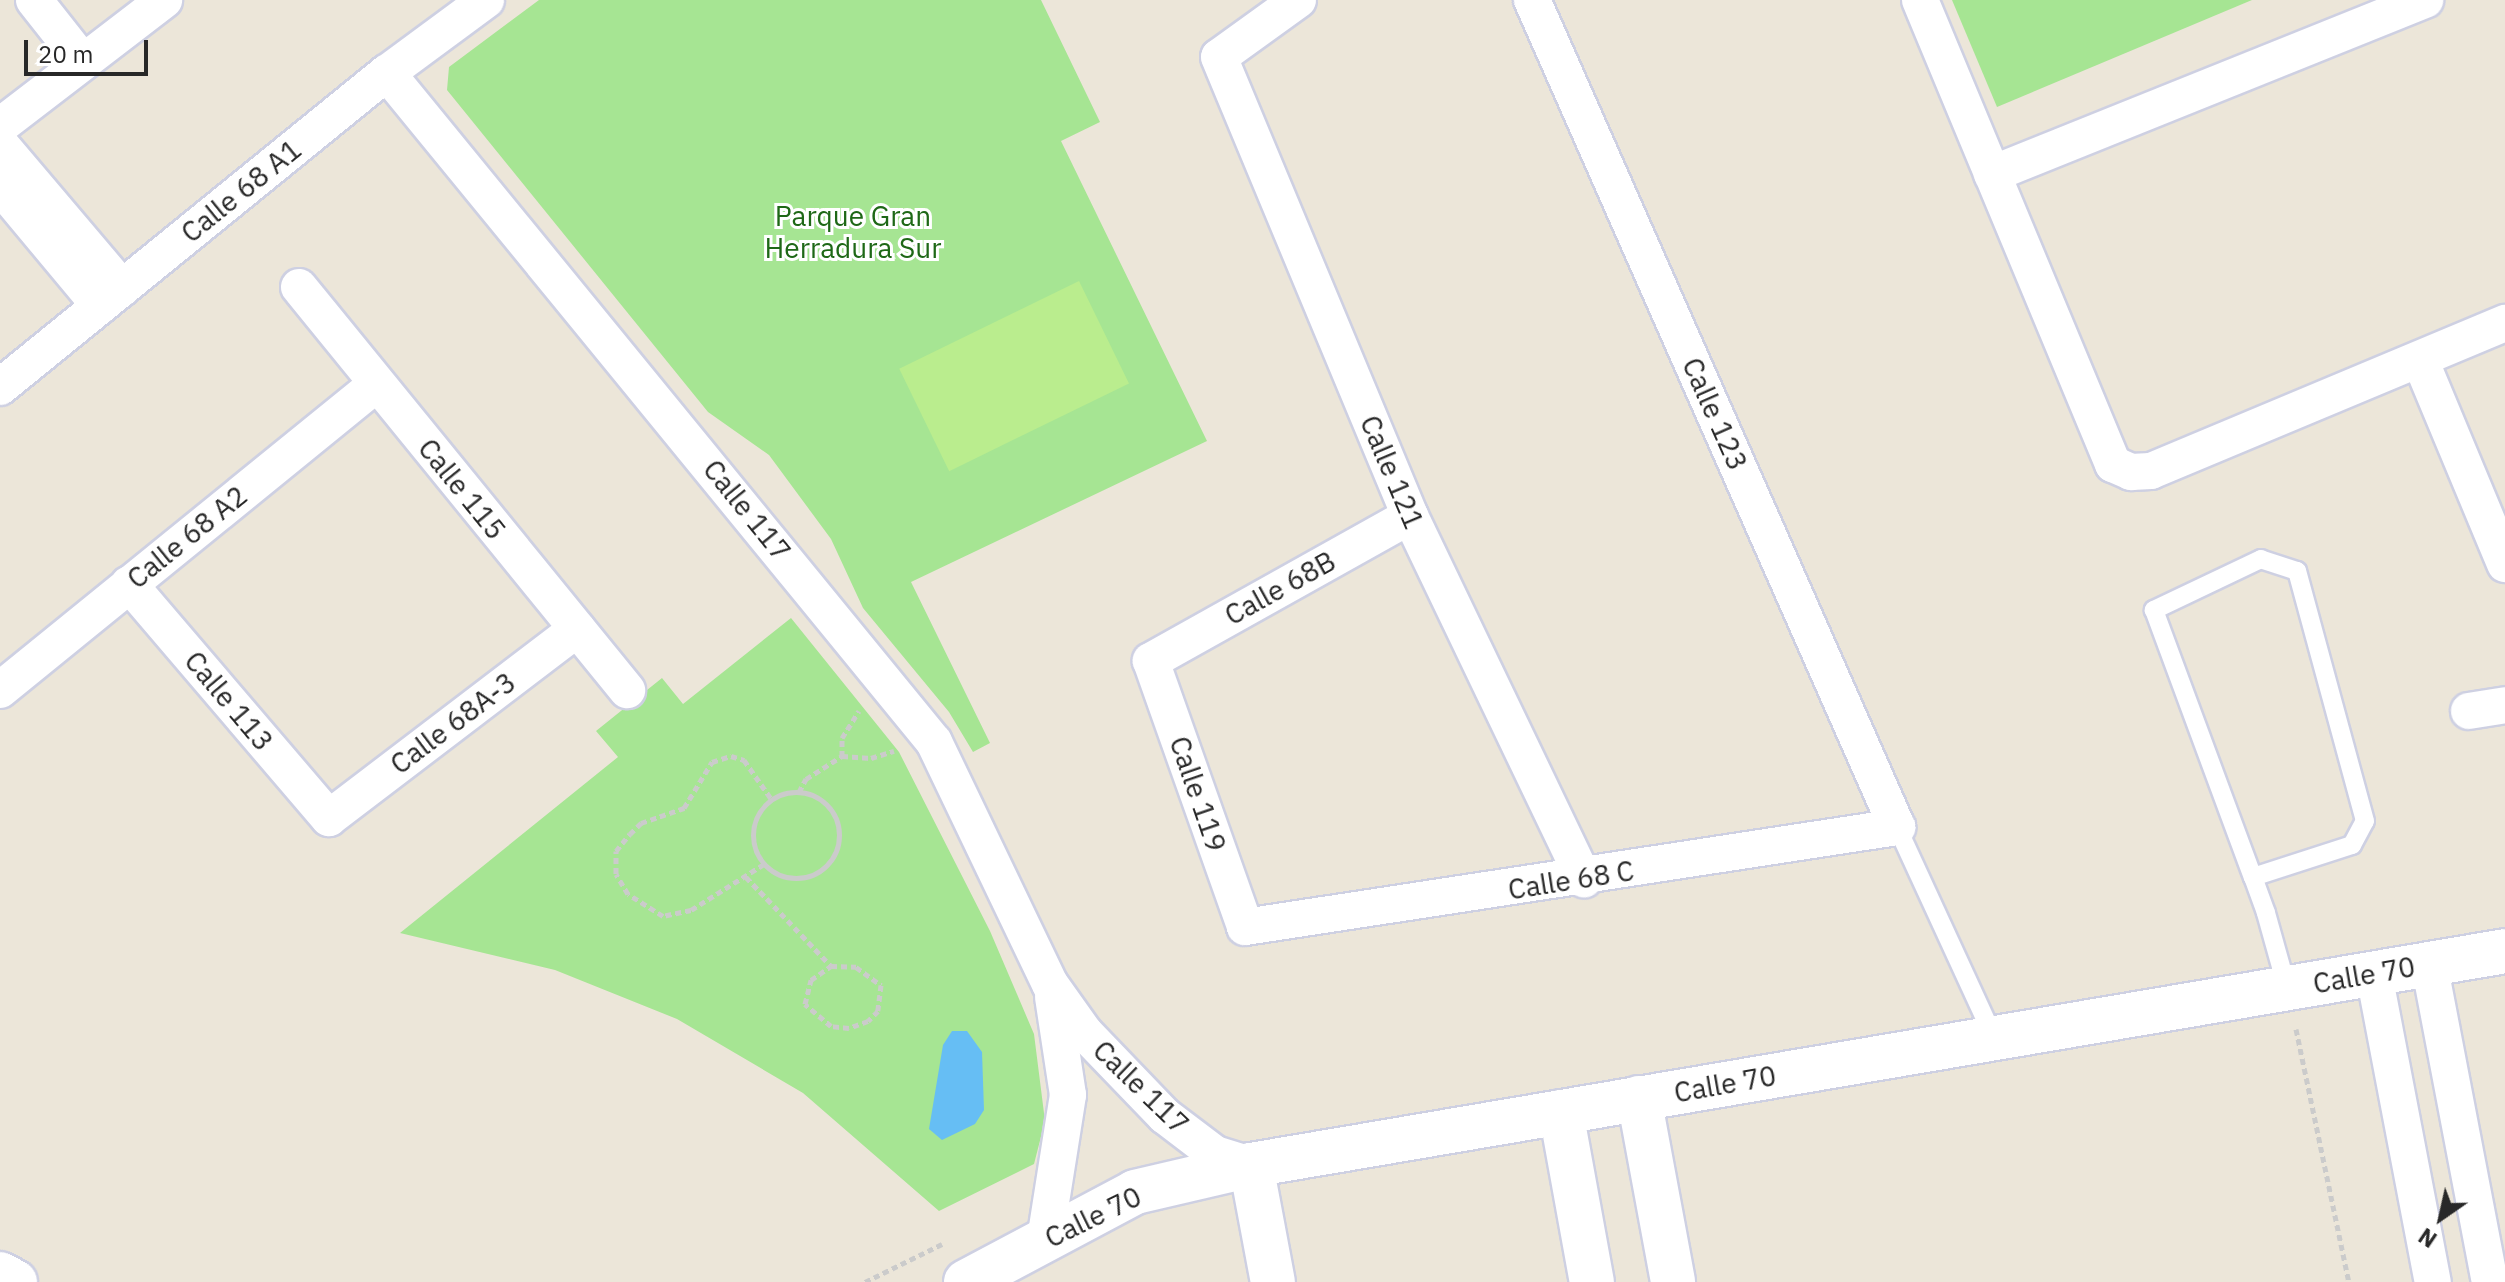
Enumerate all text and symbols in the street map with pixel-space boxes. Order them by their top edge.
scale bar [28,24,152,74]
text: 20 m [38,38,93,70]
street label: Calle 68 A1 [174,133,308,249]
park label: Parque Gran Herradura Sur [765,199,941,265]
street label: Calle 123 [1675,352,1755,476]
street label: Calle 121 [1353,410,1431,534]
street label: Calle 115 [411,432,513,546]
street label: Calle 117 [696,453,798,567]
street label: Calle 68 A2 [120,479,254,595]
street label: Calle 68B [1219,544,1341,632]
street label: Calle 113 [178,644,280,758]
street label: Calle 68A-3 [384,665,522,781]
street label: Calle 119 [1163,732,1233,856]
street label: Calle 68 C [1506,853,1636,907]
street label: Calle 70 [2310,950,2418,1000]
street label: Calle 117 [1086,1033,1196,1141]
street label: Calle 70 [1671,1059,1779,1109]
north arrow [2401,1178,2481,1258]
street label: Calle 70 [1039,1179,1147,1255]
text: N [2413,1222,2442,1255]

